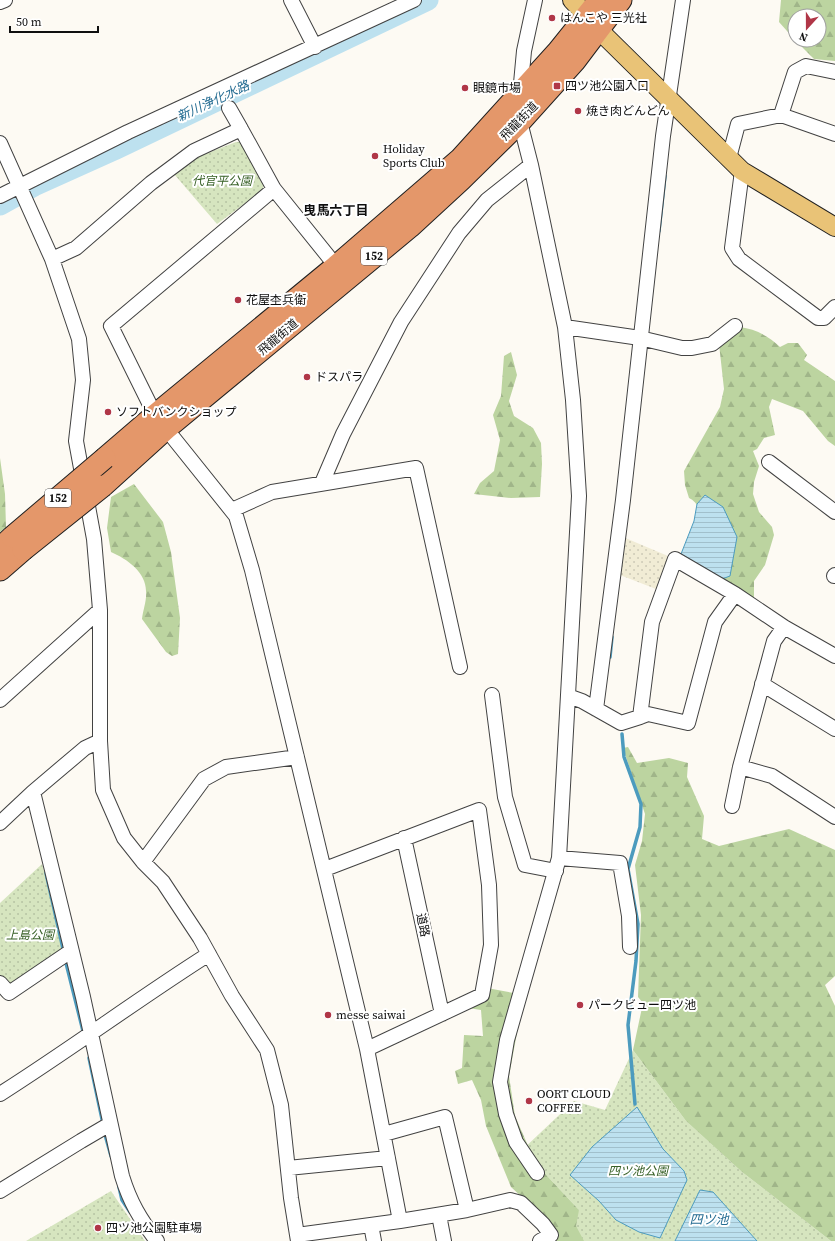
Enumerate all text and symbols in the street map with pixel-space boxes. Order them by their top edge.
scale bar [10,8,98,34]
north arrow [787,8,827,48]
place label: はんこや 三光社 [560,10,647,26]
marker: はんこや 三光社 [547,13,557,23]
text: 50 m [16,14,42,30]
text: N [797,28,810,45]
water label: 新川浄化水路 [174,76,253,125]
place label: 四ツ池公園入口 [565,78,649,94]
place label: 眼鏡市場 [473,80,521,96]
marker: 四ツ池公園入口 [552,81,562,91]
marker: 眼鏡市場 [460,83,470,93]
street label: 飛龍街道 [497,98,541,144]
place label: 焼き肉どんどん [586,103,670,119]
marker: 焼き肉どんどん [573,106,583,116]
place label: Holiday Sports Club [383,141,445,171]
marker: Holiday Sports Club [370,151,380,161]
park label: 代官平公園 [192,173,254,189]
district label: 曳馬六丁目 [303,202,369,219]
road number: 152 [361,247,387,265]
place label: 花屋杢兵衛 [246,292,306,308]
marker: 花屋杢兵衛 [233,295,243,305]
street label: 飛龍街道 [254,315,302,359]
place label: ドスパラ [315,369,363,385]
marker: ドスパラ [302,372,312,382]
place label: ソフトバンクショップ [116,404,237,420]
marker: ソフトバンクショップ [103,407,113,417]
road number: 152 [45,489,71,507]
street label: 道路 [413,912,433,938]
park label: 上島公園 [6,927,56,943]
place label: パークビュー四ツ池 [588,997,696,1013]
marker: パークビュー四ツ池 [575,1000,585,1010]
place label: messe saiwai [336,1007,406,1023]
marker: messe saiwai [323,1010,333,1020]
place label: OORT CLOUD COFFEE [537,1086,611,1116]
marker: OORT CLOUD COFFEE [524,1096,534,1106]
park label: 四ツ池公園 [608,1163,670,1179]
water label: 四ツ池 [689,1211,730,1228]
place label: 四ツ池公園駐車場 [106,1220,202,1236]
marker: 四ツ池公園駐車場 [93,1223,103,1233]

